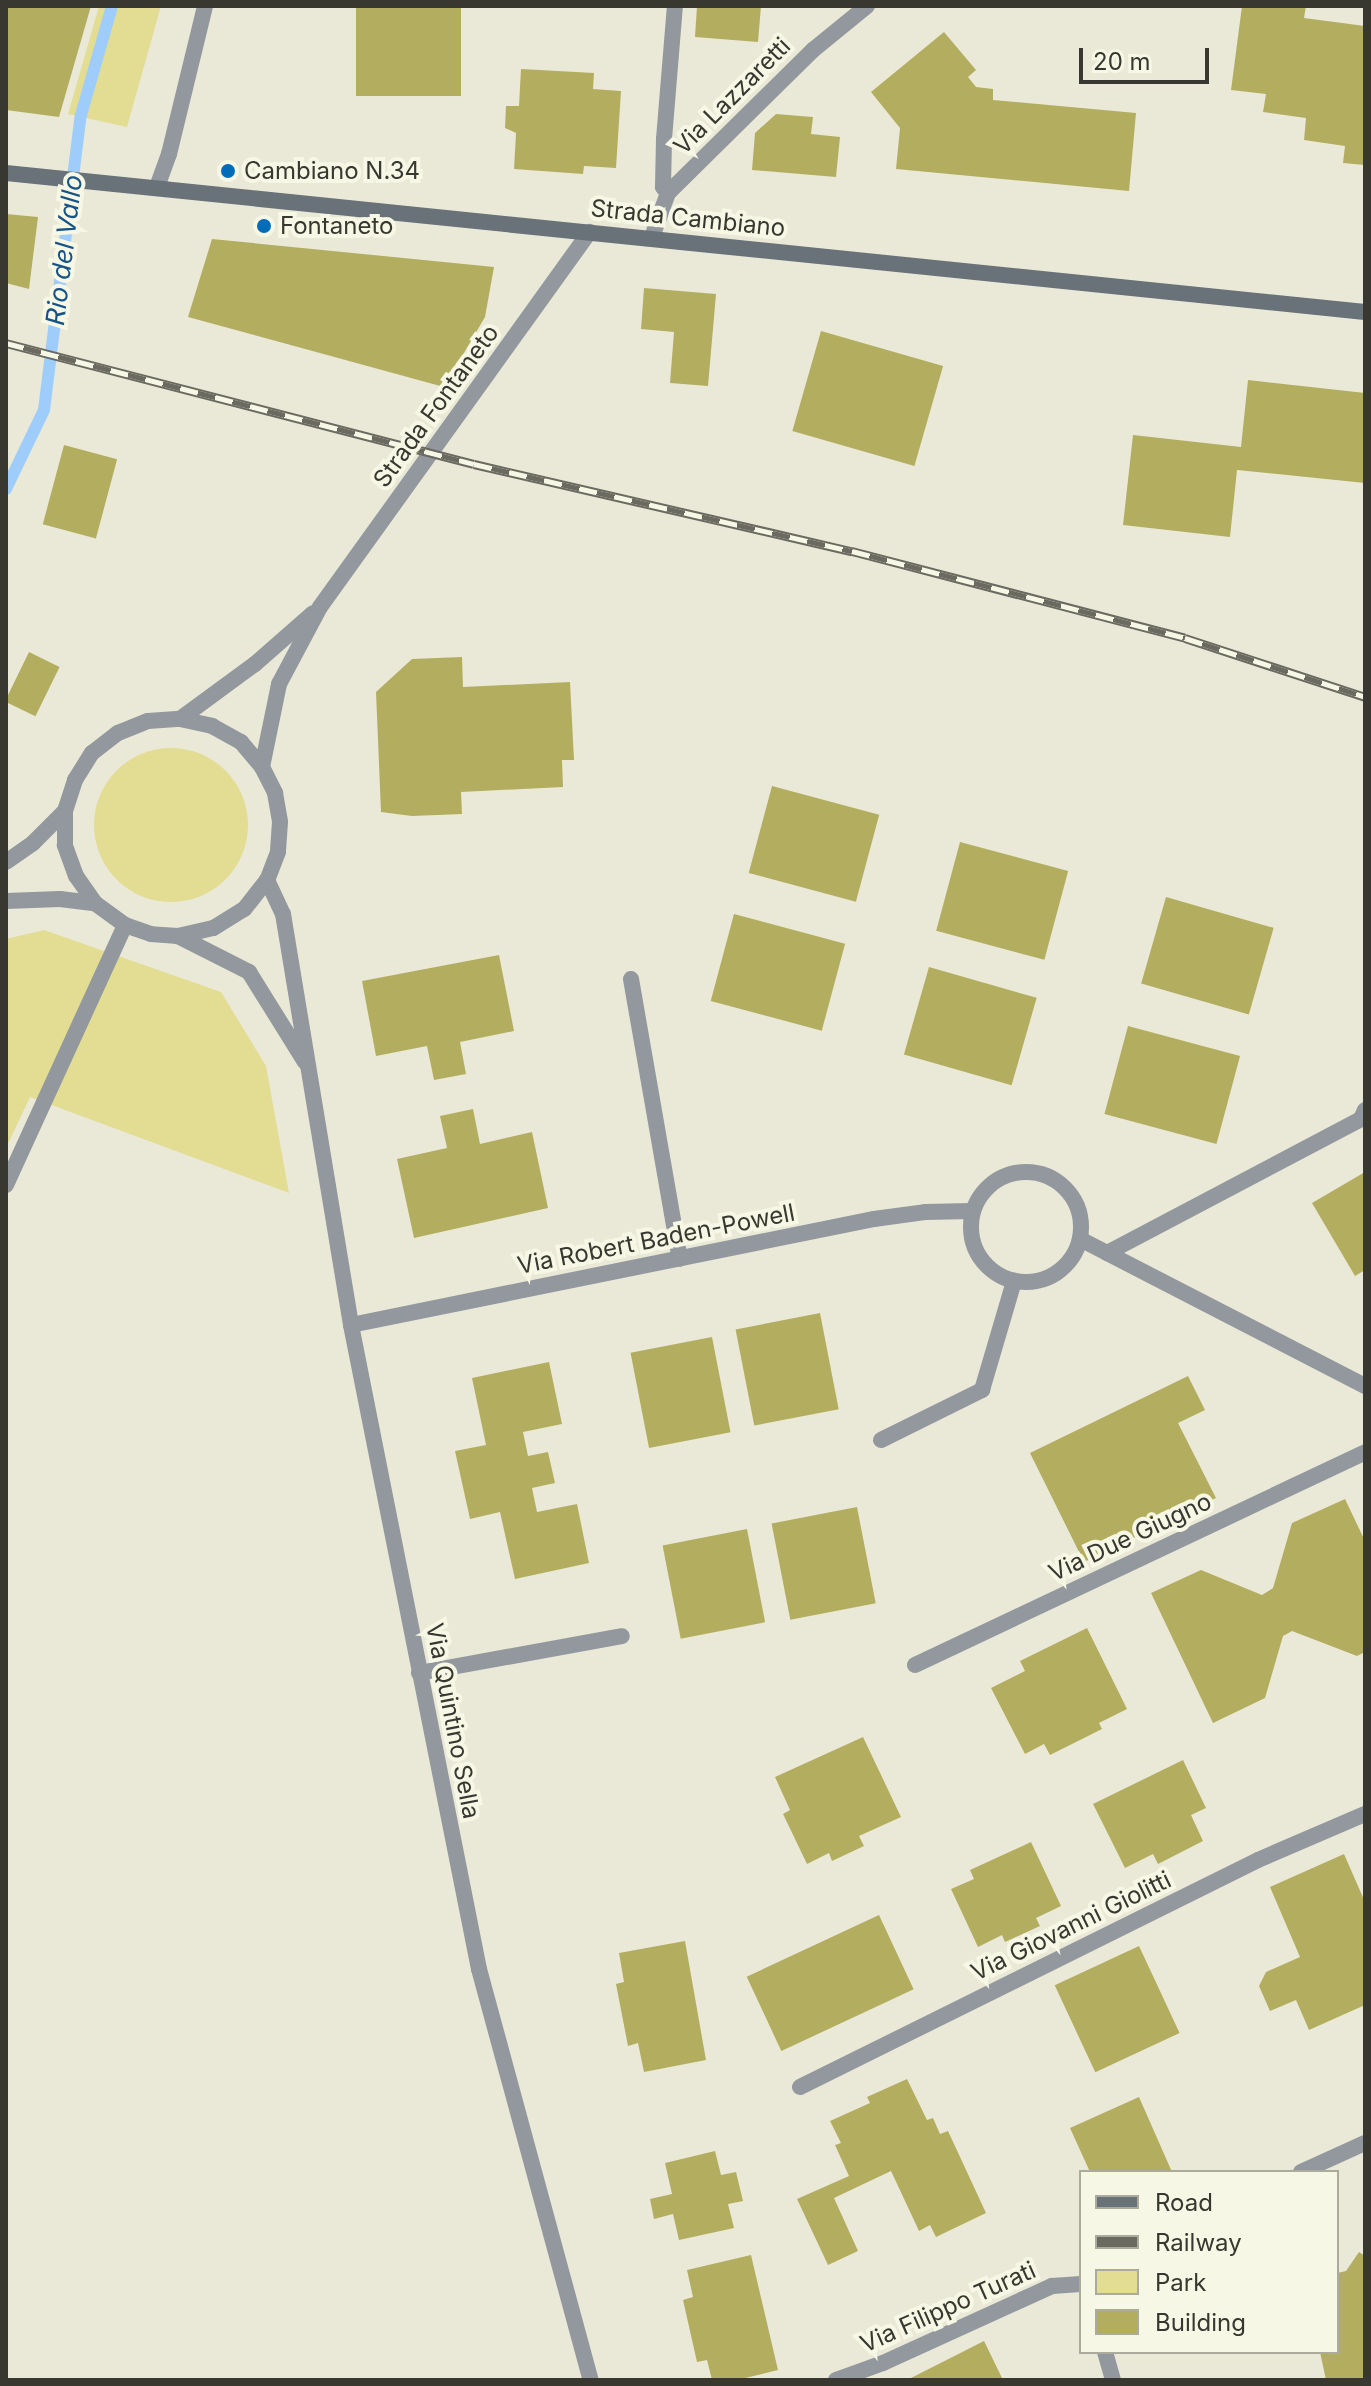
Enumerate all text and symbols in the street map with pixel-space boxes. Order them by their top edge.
street label: Via Lazzaretti [668,32,796,160]
scale bar [1083,32,1213,82]
text: 20 m [1093,47,1151,76]
place label: Cambiano N.34 [244,157,420,185]
marker: Cambiano N.34 [219,162,237,180]
water label: Rio del Vallo [39,173,89,327]
street label: Strada Cambiano [589,193,787,243]
place label: Fontaneto [280,212,393,240]
marker: Fontaneto [255,217,273,235]
street label: Strada Fontaneto [367,319,505,493]
street label: Via Robert Baden-Powell [515,1198,797,1280]
street label: Via Due Giugno [1044,1487,1216,1587]
street label: Via Quintino Sella [420,1621,486,1821]
street label: Via Giovanni Giolitti [966,1865,1176,1987]
legend [1079,2170,1339,2354]
text: Road [1155,2188,1213,2217]
text: Railway [1155,2228,1242,2257]
street label: Via Filippo Turati [856,2255,1040,2359]
text: Park [1155,2268,1206,2297]
text: Building [1155,2308,1246,2337]

